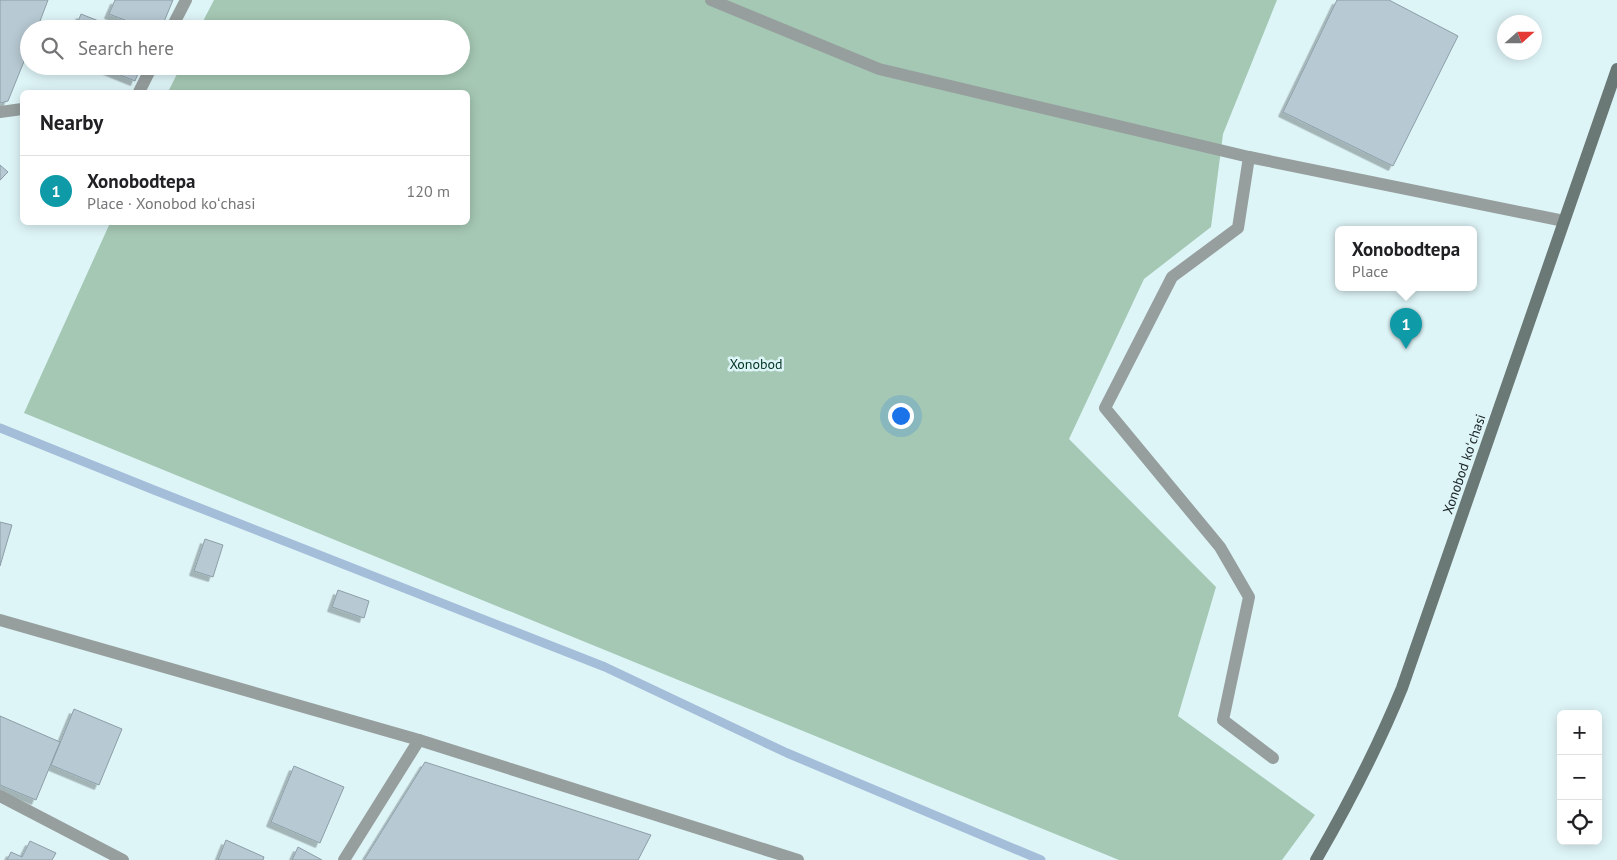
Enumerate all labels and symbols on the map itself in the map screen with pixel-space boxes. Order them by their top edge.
north arrow [1497,15,1542,60]
pin: 1 [1390,308,1422,349]
park label: Xonobod [729,355,783,373]
your location [888,403,914,429]
street label: Xonobod koʻchasi [1438,412,1490,516]

